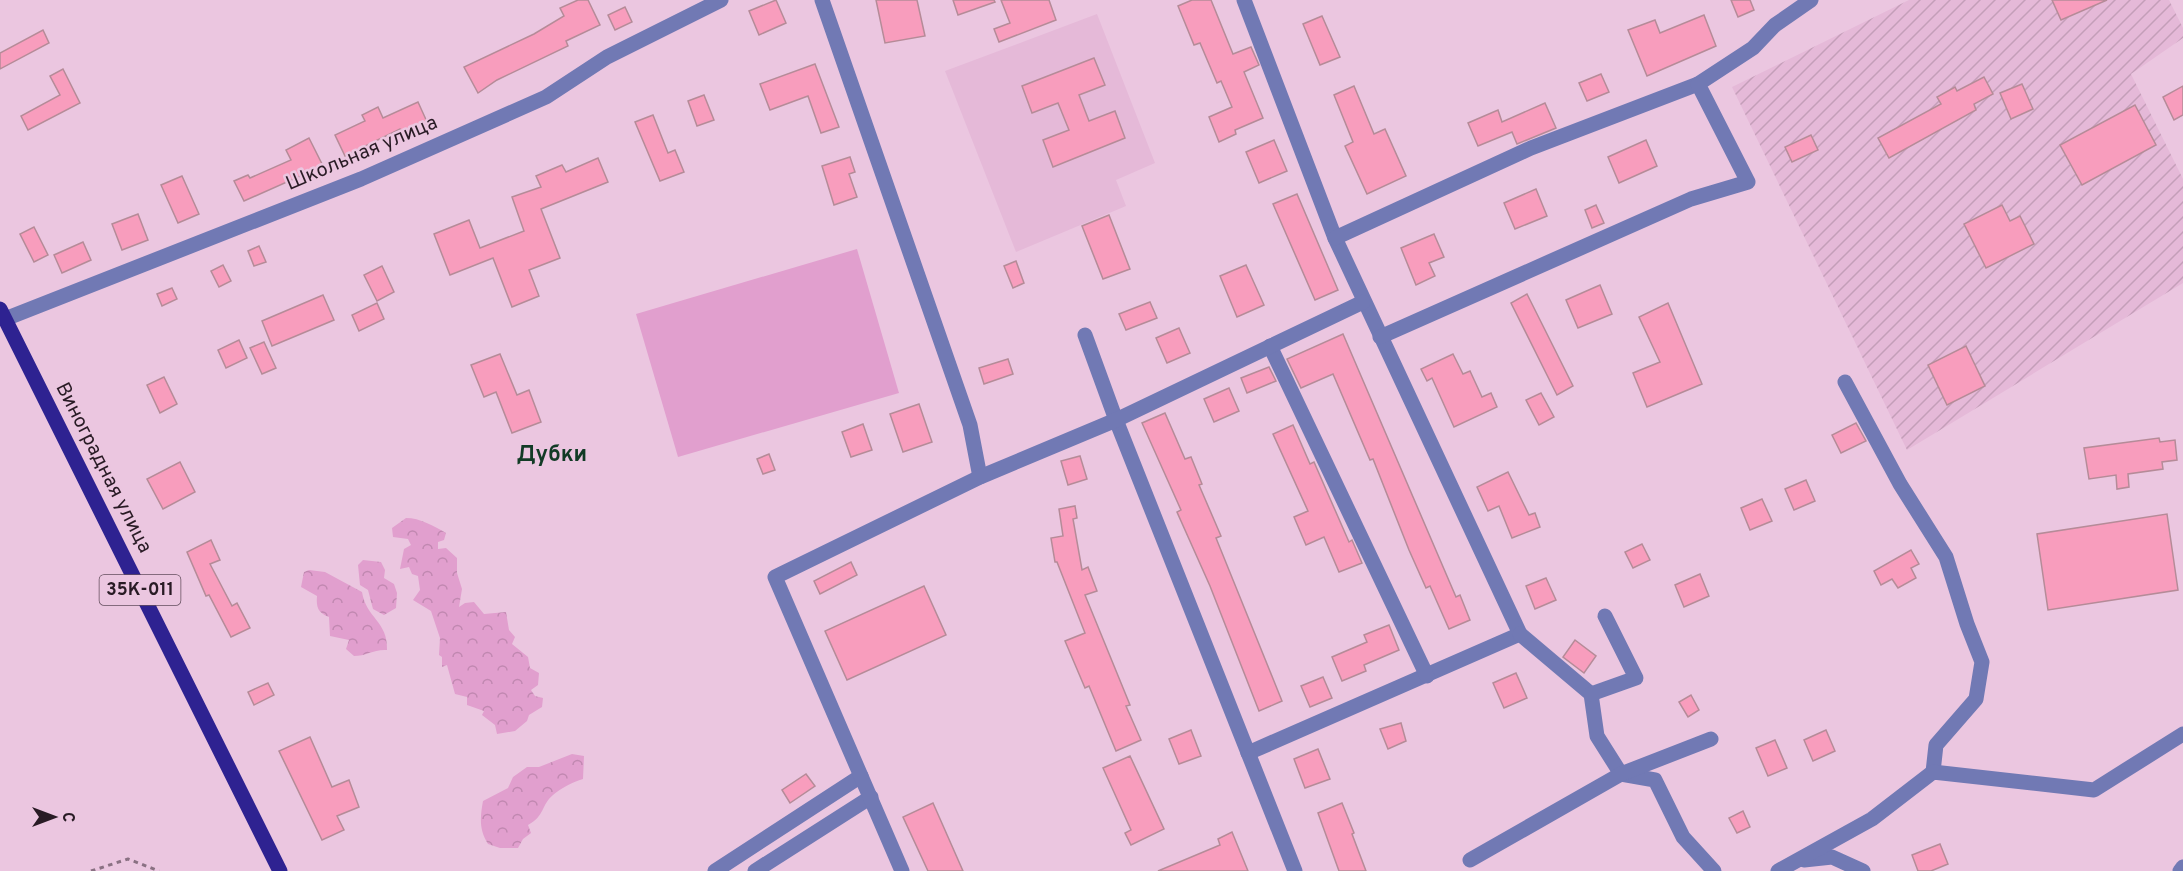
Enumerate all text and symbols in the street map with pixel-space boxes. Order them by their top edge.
street label: Школьная улица [282,110,442,198]
street label: Виноградная улица [49,378,157,558]
district label: Дубки [517,442,587,469]
road number: 35К-011 [100,575,180,605]
north arrow [24,787,84,847]
text: С [57,812,77,822]

